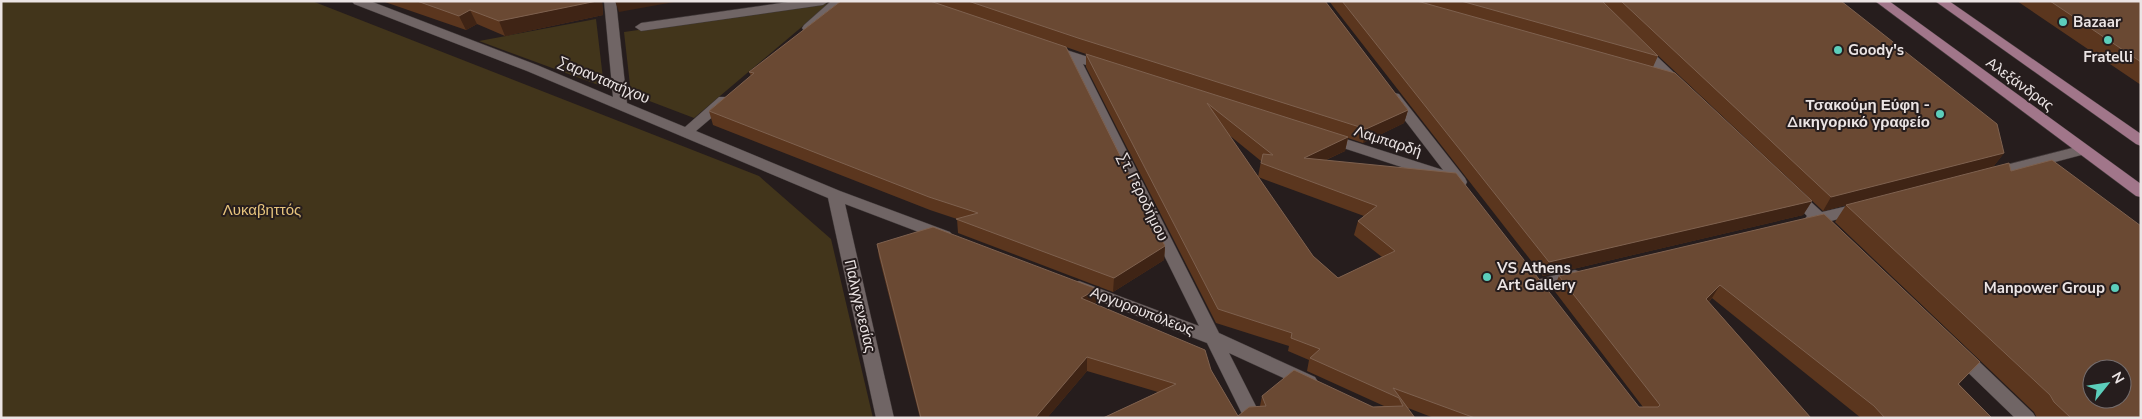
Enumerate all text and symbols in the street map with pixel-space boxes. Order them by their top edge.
place label: Bazaar [2073,12,2121,32]
marker: Bazaar [2057,16,2069,28]
marker: Fratelli [2102,34,2114,46]
place label: Goody's [1848,40,1904,60]
marker: Goody's [1832,44,1844,56]
place label: Fratelli [2083,47,2133,67]
street label: Σαρανταπήχου [555,52,653,108]
street label: Αλεξάνδρας [1982,53,2058,115]
place label: Τσακούμη Εύφη - Δικηγορικό γραφείο [1787,95,1930,132]
marker: Τσακούμη Εύφη - Δικηγορικό γραφείο [1934,108,1946,120]
street label: Λαμπαρδή [1352,121,1424,161]
street label: Στ. Γεροδήμου [1113,150,1173,244]
park label: Λυκαβηττός [223,200,301,220]
street label: Παλιγγενεσίας [840,258,880,354]
place label: VS Athens Art Gallery [1496,258,1575,295]
marker: VS Athens Art Gallery [1481,271,1493,283]
place label: Manpower Group [1984,278,2105,298]
street label: Αργυρουπόλεως [1087,282,1197,340]
marker: Manpower Group [2109,282,2121,294]
north arrow [2082,359,2132,409]
text: N [2107,368,2129,387]

